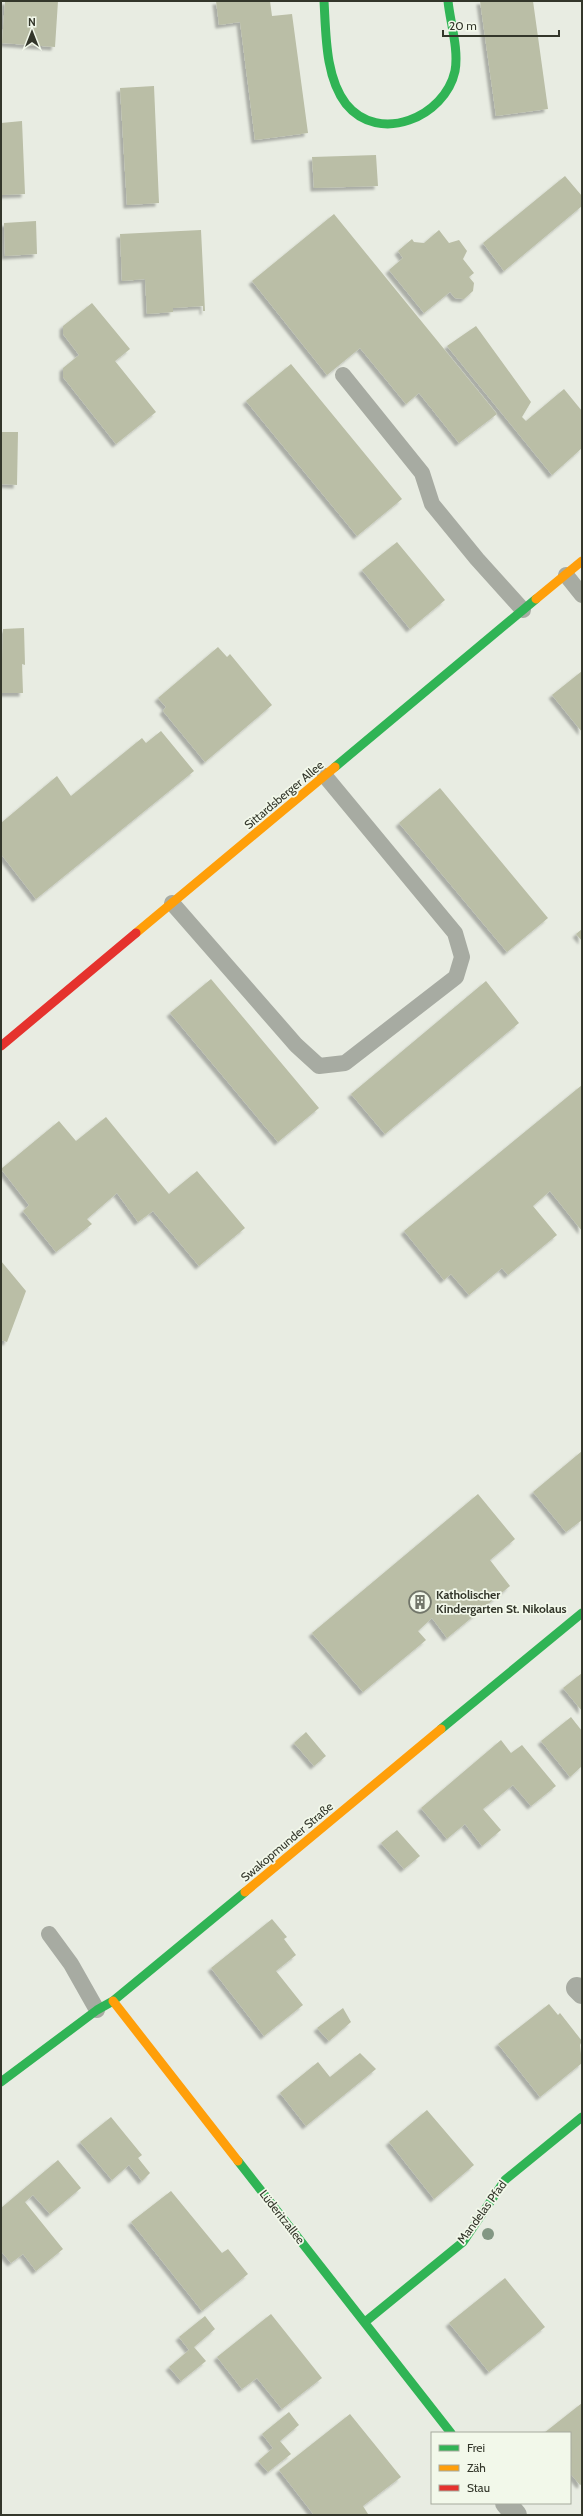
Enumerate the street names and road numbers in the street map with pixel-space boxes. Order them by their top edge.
street label: Sittardsberger Allee [241,757,326,832]
street label: Swakopmunder Straße [237,1799,336,1885]
street label: Mandelas Pfad [454,2177,510,2246]
street label: Lüderitzallee [257,2187,308,2247]

